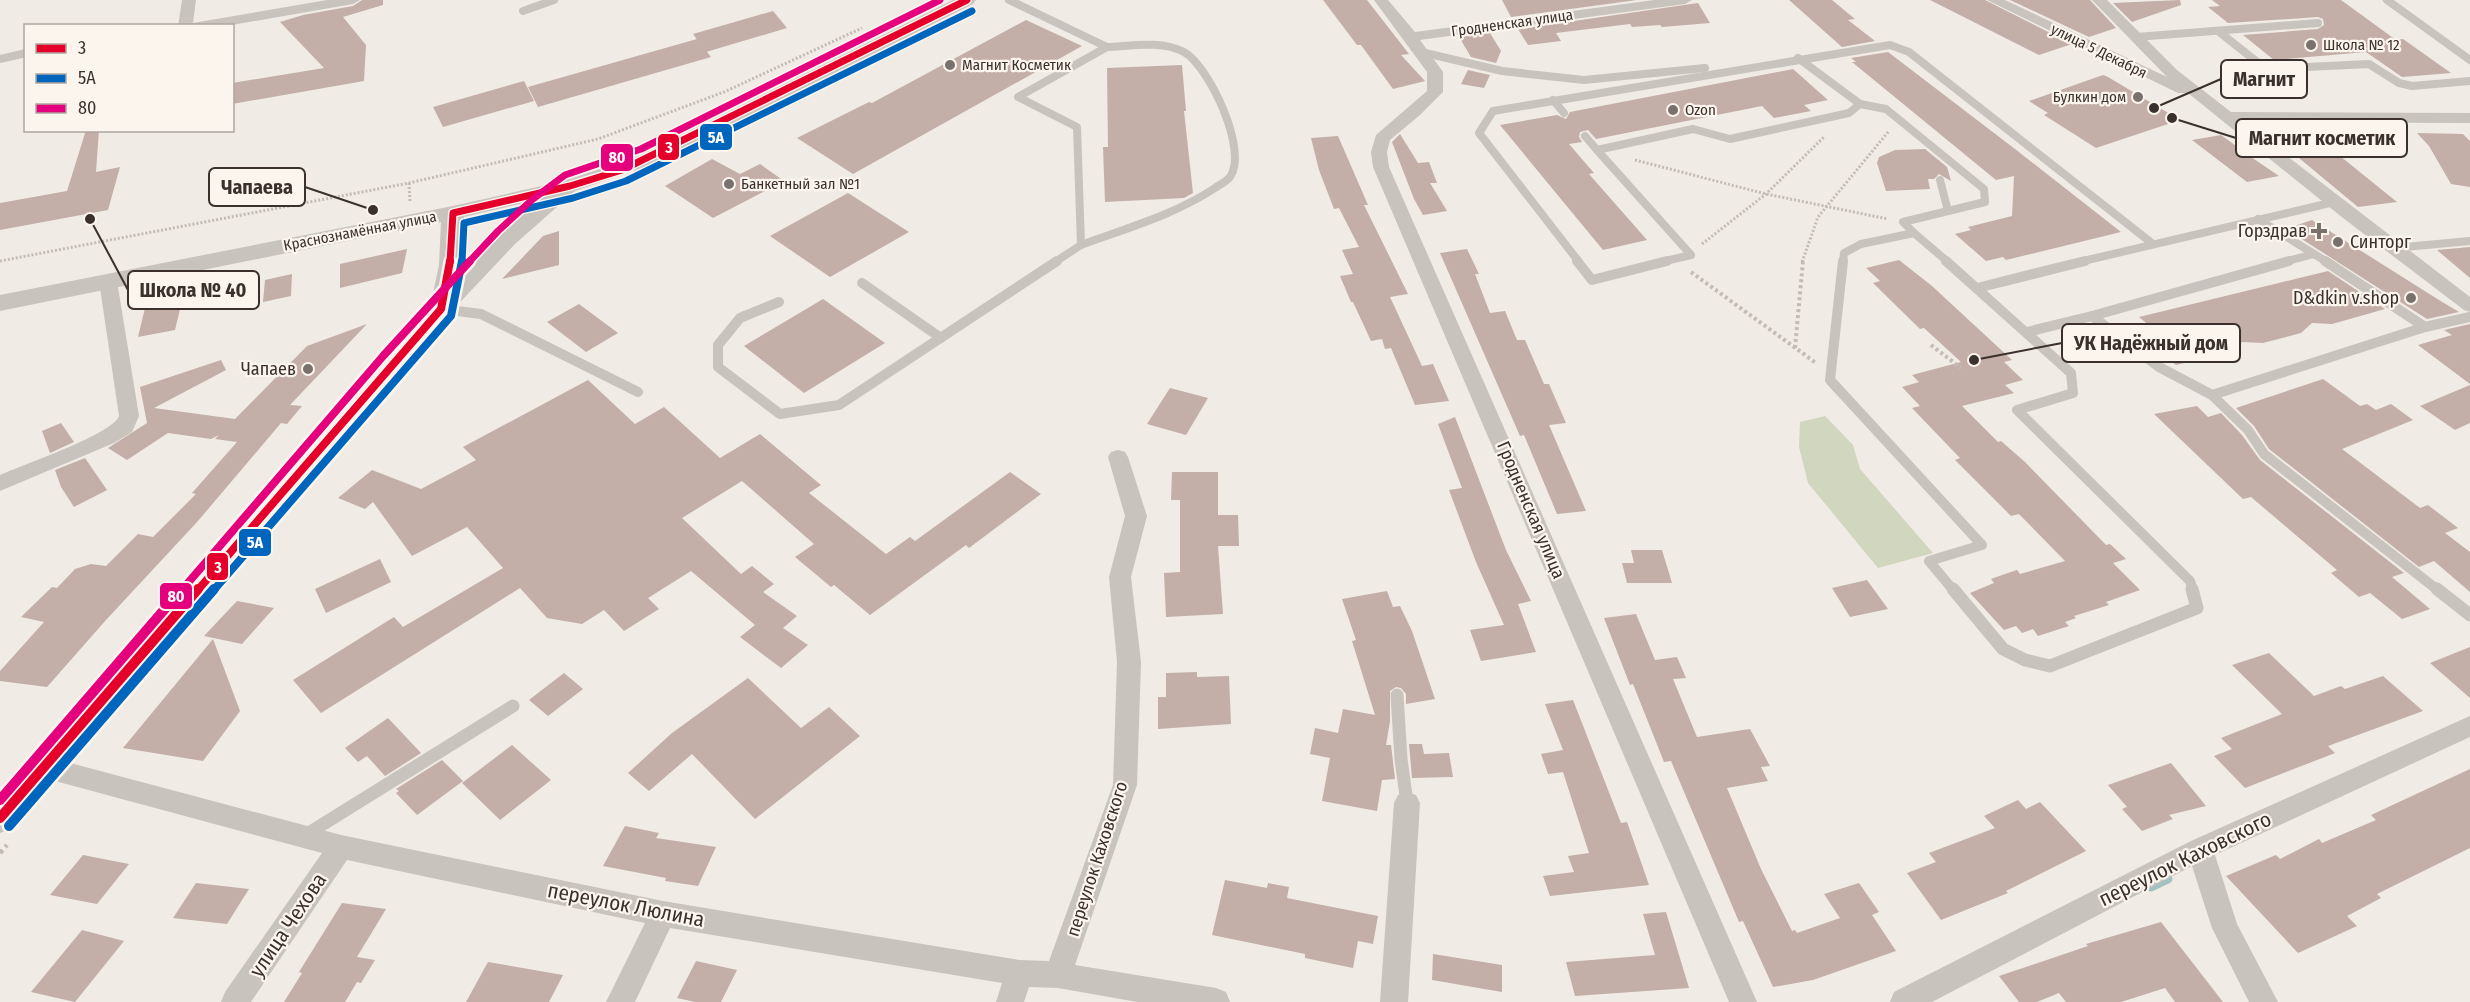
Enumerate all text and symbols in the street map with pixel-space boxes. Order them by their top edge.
street label: Гродненская улица [1450,6,1574,40]
street label: улица 5 Декабря [2048,20,2150,82]
legend [24,24,234,132]
place label: Школа № 12 [2323,36,2400,54]
text: 3 [78,37,86,59]
marker: Школа № 12 [2304,38,2318,52]
place label: Магнит Косметик [962,56,1071,74]
marker: Магнит Косметик [943,58,957,72]
callout: Магнит [2221,60,2307,98]
text: 5А [78,67,96,89]
text: Магнит [2233,67,2295,91]
place label: Булкин дом [2053,88,2126,106]
marker: Булкин дом [2131,90,2145,104]
text: 80 [78,97,96,119]
place label: Ozon [1685,101,1716,119]
marker: Ozon [1666,103,1680,117]
callout: Магнит косметик [2236,119,2407,157]
line badge: 5А [699,123,733,151]
text: Магнит косметик [2249,126,2396,150]
text: 5А [708,128,725,147]
line badge: 3 [657,133,680,161]
text: 3 [664,138,673,157]
line badge: 80 [600,143,634,172]
text: 80 [608,148,626,167]
callout: Чапаева [209,168,305,206]
text: Чапаева [221,175,293,199]
place label: Банкетный зал №1 [741,175,860,193]
marker: Банкетный зал №1 [722,177,736,191]
street label: Краснознамённая улица [282,207,438,255]
place label: Горздрав [2238,220,2307,242]
marker: Горздрав [2312,224,2326,238]
place label: Синторг [2350,231,2411,253]
marker: Синторг [2331,235,2345,249]
callout: Школа № 40 [128,271,259,309]
text: Школа № 40 [140,278,247,302]
place label: D&dkin v.shop [2293,287,2399,309]
marker: D&dkin v.shop [2404,291,2418,305]
callout: УК Надёжный дом [2062,324,2240,362]
text: УК Надёжный дом [2073,331,2228,355]
place label: Чапаев [241,358,296,380]
marker: Чапаев [301,362,315,376]
street label: Гродненская улица [1492,438,1570,582]
line badge: 5А [238,528,272,557]
text: 5А [247,533,264,552]
line badge: 3 [206,552,229,581]
text: 3 [213,558,222,577]
line badge: 80 [159,582,193,610]
text: 80 [167,587,185,606]
street label: переулок Каховского [1062,779,1132,939]
street label: переулок Каховского [2094,806,2276,912]
street label: улица Чехова [244,868,332,982]
street label: переулок Люлина [545,877,707,933]

